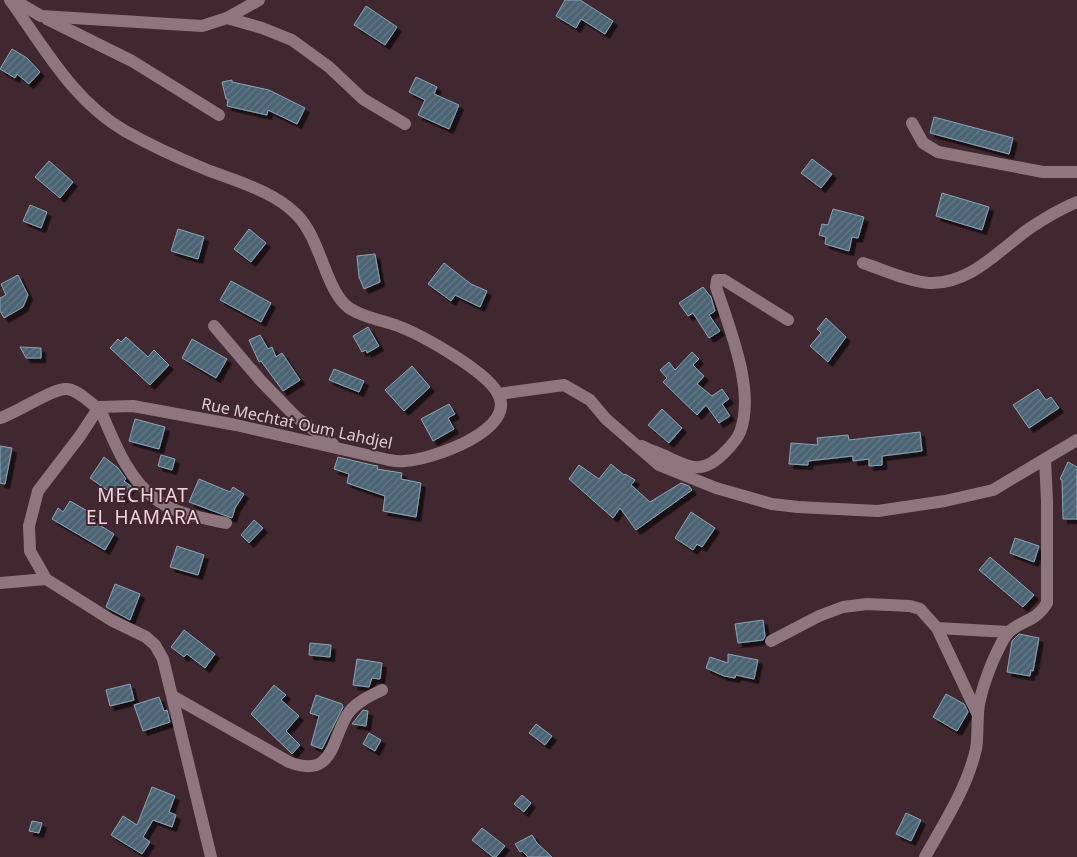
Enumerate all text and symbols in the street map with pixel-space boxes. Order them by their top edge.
street label: Rue Mechtat Oum Lahdjel [199,392,395,454]
district label: MECHTAT EL HAMARA [86,482,200,530]

